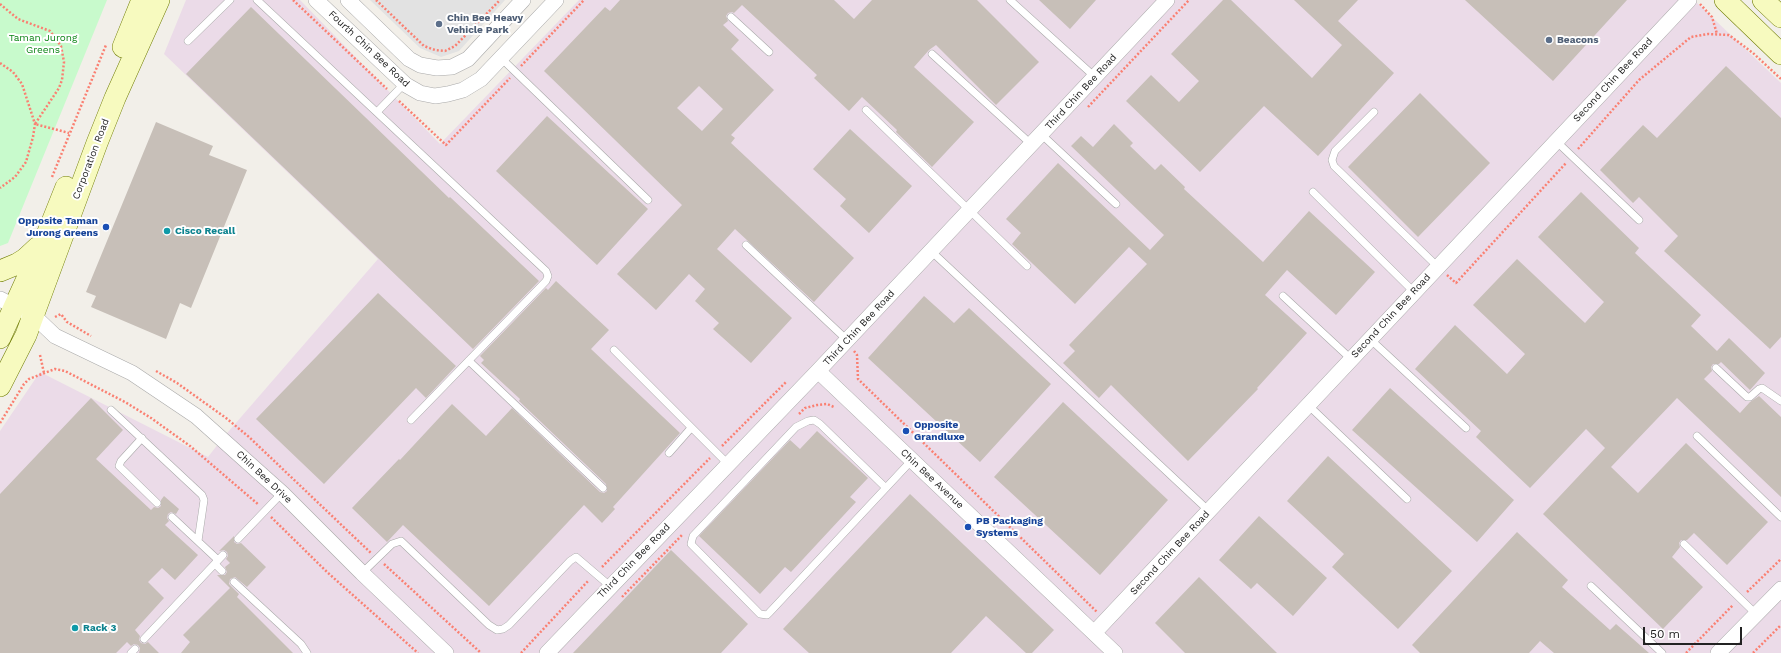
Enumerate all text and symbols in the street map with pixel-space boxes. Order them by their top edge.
street label: Fourth Chin Bee Road [326,8,412,90]
place label: Chin Bee Heavy Vehicle Park [447,12,523,36]
marker: Chin Bee Heavy Vehicle Park [434,19,444,29]
park label: Taman Jurong Greens [9,32,77,56]
place label: Beacons [1557,34,1599,46]
marker: Beacons [1544,35,1554,45]
street label: Second Chin Bee Road [1571,35,1655,125]
street label: Third Chin Bee Road [1043,52,1119,132]
street label: Corporation Road [70,117,112,201]
place label: Opposite Taman Jurong Greens [18,215,98,238]
marker: Opposite Taman Jurong Greens [101,222,111,232]
place label: Cisco Recall [175,225,235,237]
marker: Cisco Recall [162,226,172,236]
street label: Second Chin Bee Road [1349,271,1433,361]
street label: Third Chin Bee Road [821,288,897,368]
place label: Opposite Grandluxe [914,419,965,442]
marker: Opposite Grandluxe [901,426,911,436]
street label: Chin Bee Avenue [898,447,966,511]
street label: Chin Bee Drive [234,448,294,506]
street label: Second Chin Bee Road [1128,508,1212,598]
place label: PB Packaging Systems [976,515,1043,538]
street label: Third Chin Bee Road [595,521,673,601]
marker: PB Packaging Systems [963,522,973,532]
scale bar [1645,619,1744,645]
place label: Rack 3 [83,622,116,634]
marker: Rack 3 [70,623,80,633]
text: 50 m [1650,627,1680,641]

